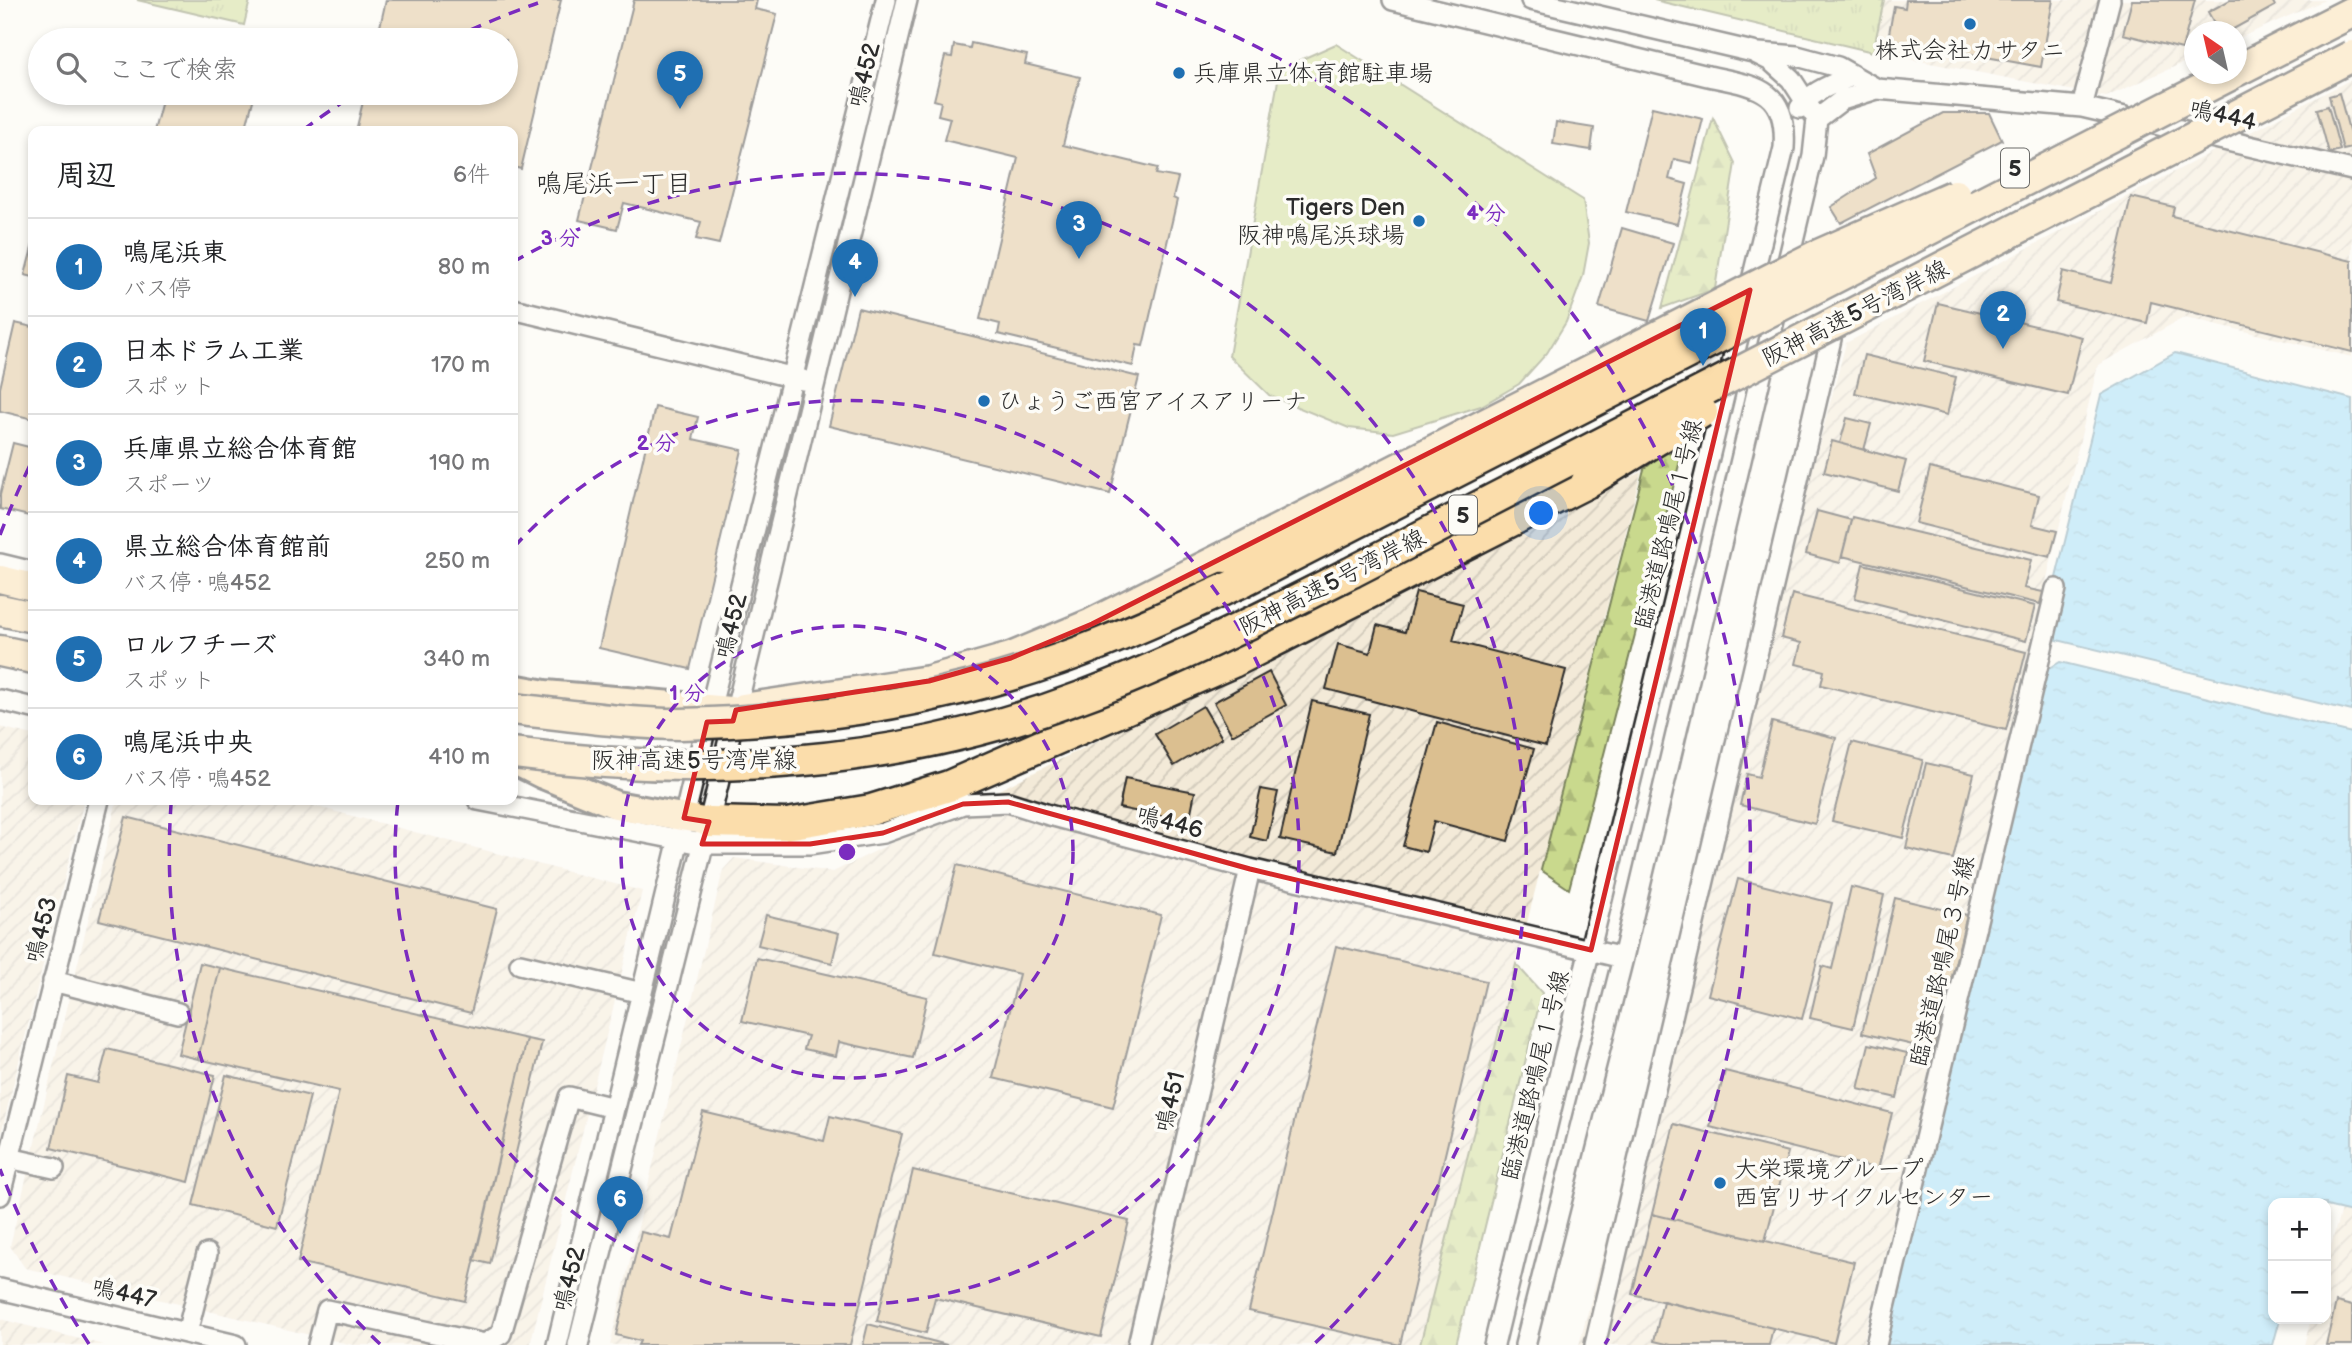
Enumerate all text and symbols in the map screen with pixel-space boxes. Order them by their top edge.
marker: 株式会社カサタニ [1962,16,1978,32]
north arrow [2184,21,2247,84]
search box [28,28,518,105]
place label: 株式会社カサタニ [1874,36,2066,65]
street label: 鳴452 [842,39,887,111]
icon: search [52,48,90,86]
pin: 5 [657,51,703,109]
text: ここで検索 [108,55,238,86]
place label: 兵庫県立体育館駐車場 [1193,59,1433,88]
marker: 兵庫県立体育館駐車場 [1171,65,1187,81]
street label: 鳴444 [2187,94,2260,137]
road number: 5 [2001,148,2029,188]
text: 周辺 [56,158,116,194]
text: 6件 [453,161,490,189]
district label: 鳴尾浜一丁目 [536,169,692,200]
place label: Tigers Den 阪神鳴尾浜球場 [1237,193,1405,250]
pin: 3 [1056,201,1102,259]
text: 4 分 [1466,201,1506,226]
marker: Tigers Den 阪神鳴尾浜球場 [1411,213,1427,229]
text: 3 分 [541,226,579,251]
text: 鳴尾浜東 [123,238,227,269]
pin: 4 [832,239,878,297]
text: 1 [74,253,84,281]
text: 80 m [438,253,490,281]
street label: 阪神高速5号湾岸線 [1757,254,1953,373]
text: バス停 [123,275,192,303]
pin: 2 [1980,291,2026,349]
pin: 1 [1680,308,1726,366]
text: 日本ドラム工業 [123,336,303,367]
text: 2 [72,351,86,379]
text: 170 m [431,351,490,379]
text: スポット [123,373,215,401]
place label: ひょうご西宮アイスアリーナ [998,387,1308,416]
marker: ひょうご西宮アイスアリーナ [976,393,992,409]
street label: 臨港道路鳴尾１号線 [1628,416,1709,632]
text: 2 分 [636,431,676,456]
text: 兵庫県立総合体育館 [123,434,357,465]
text: 3 [72,449,86,477]
text: 190 m [429,449,490,477]
text: スポーツ [123,471,215,499]
road number: 5 [1449,495,1477,534]
your location [1524,496,1558,530]
street label: 阪神高速5号湾岸線 [1234,523,1430,642]
text: 県立総合体育館前 [123,532,331,563]
text: 4 [72,547,86,575]
text: 250 m [424,547,490,575]
text: バス停 · 鳴452 [123,569,271,597]
street label: 鳴452 [709,590,754,662]
text: ロルフチーズ [123,630,277,661]
text: 5 [72,645,86,673]
text: 340 m [423,645,490,673]
text: スポット [123,667,215,695]
text: 1 分 [669,681,705,706]
text: 鳴尾浜中央 [123,728,253,759]
text: 6 [72,743,86,771]
text: 410 m [428,743,490,771]
street label: 阪神高速5号湾岸線 [591,746,797,775]
text: バス停 · 鳴452 [123,765,271,793]
street label: 鳴446 [1133,800,1206,845]
centre of rings [835,840,859,864]
street label: 臨港道路鳴尾３号線 [1904,853,1981,1070]
street label: 鳴453 [19,894,64,966]
street label: 臨港道路鳴尾１号線 [1495,967,1576,1183]
street label: 鳴451 [1149,1069,1192,1135]
place label: 大栄環境グループ 西宮リサイクルセンター [1734,1155,1993,1212]
marker: 大栄環境グループ 西宮リサイクルセンター [1712,1175,1728,1191]
pin: 6 [597,1176,643,1234]
map controls [2268,1198,2331,1324]
button: + [2268,1198,2331,1261]
street label: 鳴452 [547,1243,592,1315]
button: − [2268,1261,2331,1324]
street label: 鳴447 [89,1272,159,1315]

